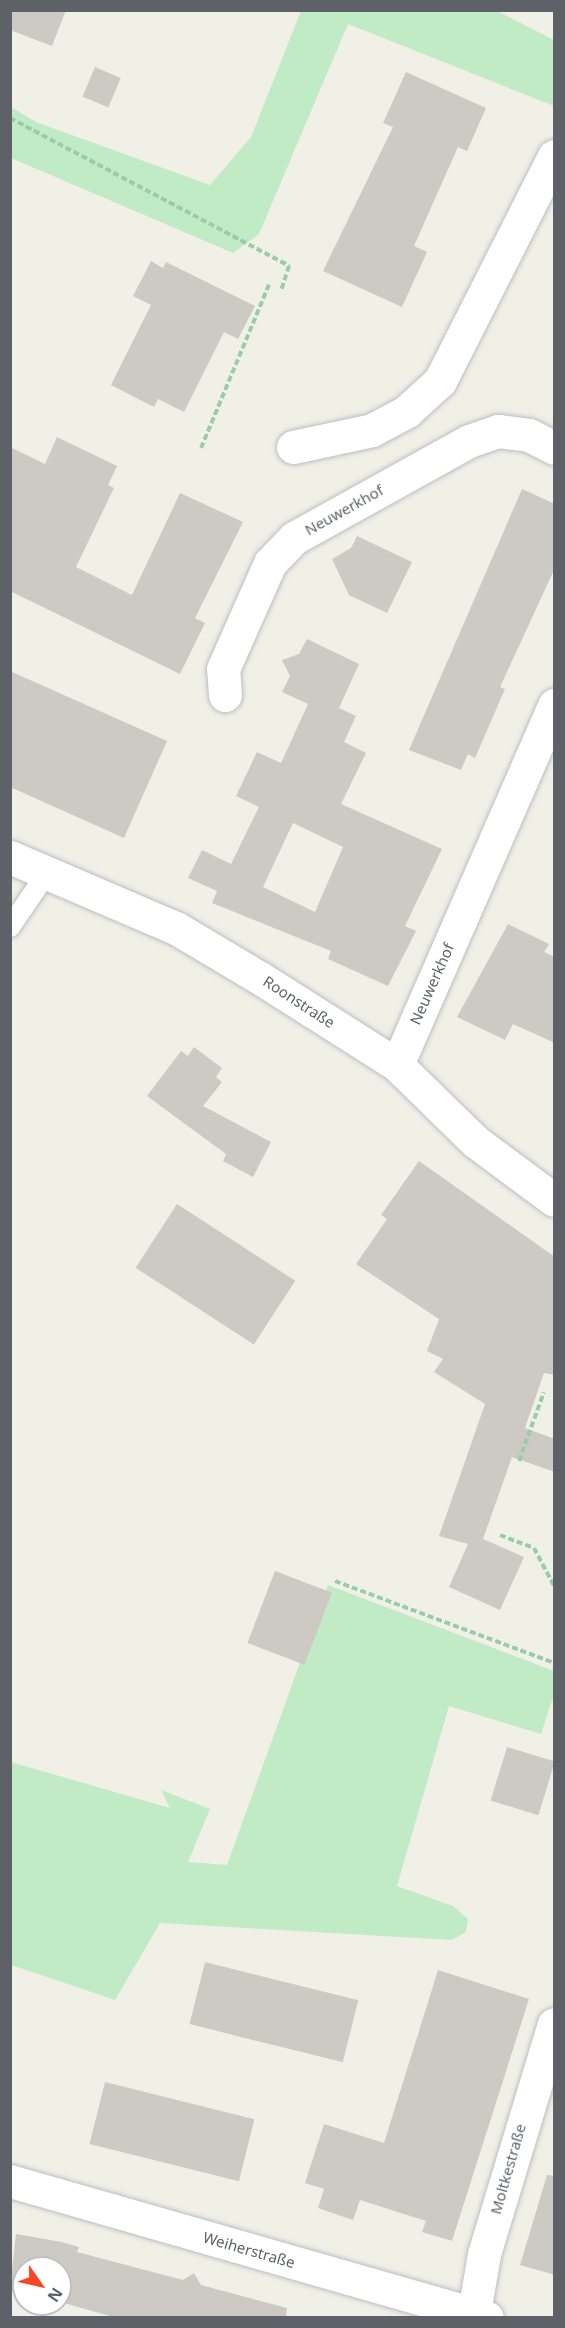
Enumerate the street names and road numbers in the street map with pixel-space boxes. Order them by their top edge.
street label: Neuwerkhof [302,481,386,539]
street label: Neuwerkhof [406,941,458,1027]
street label: Roonstraße [260,972,338,1032]
street label: Moltkestraße [486,2122,530,2216]
street label: Weiherstraße [201,2228,297,2272]

